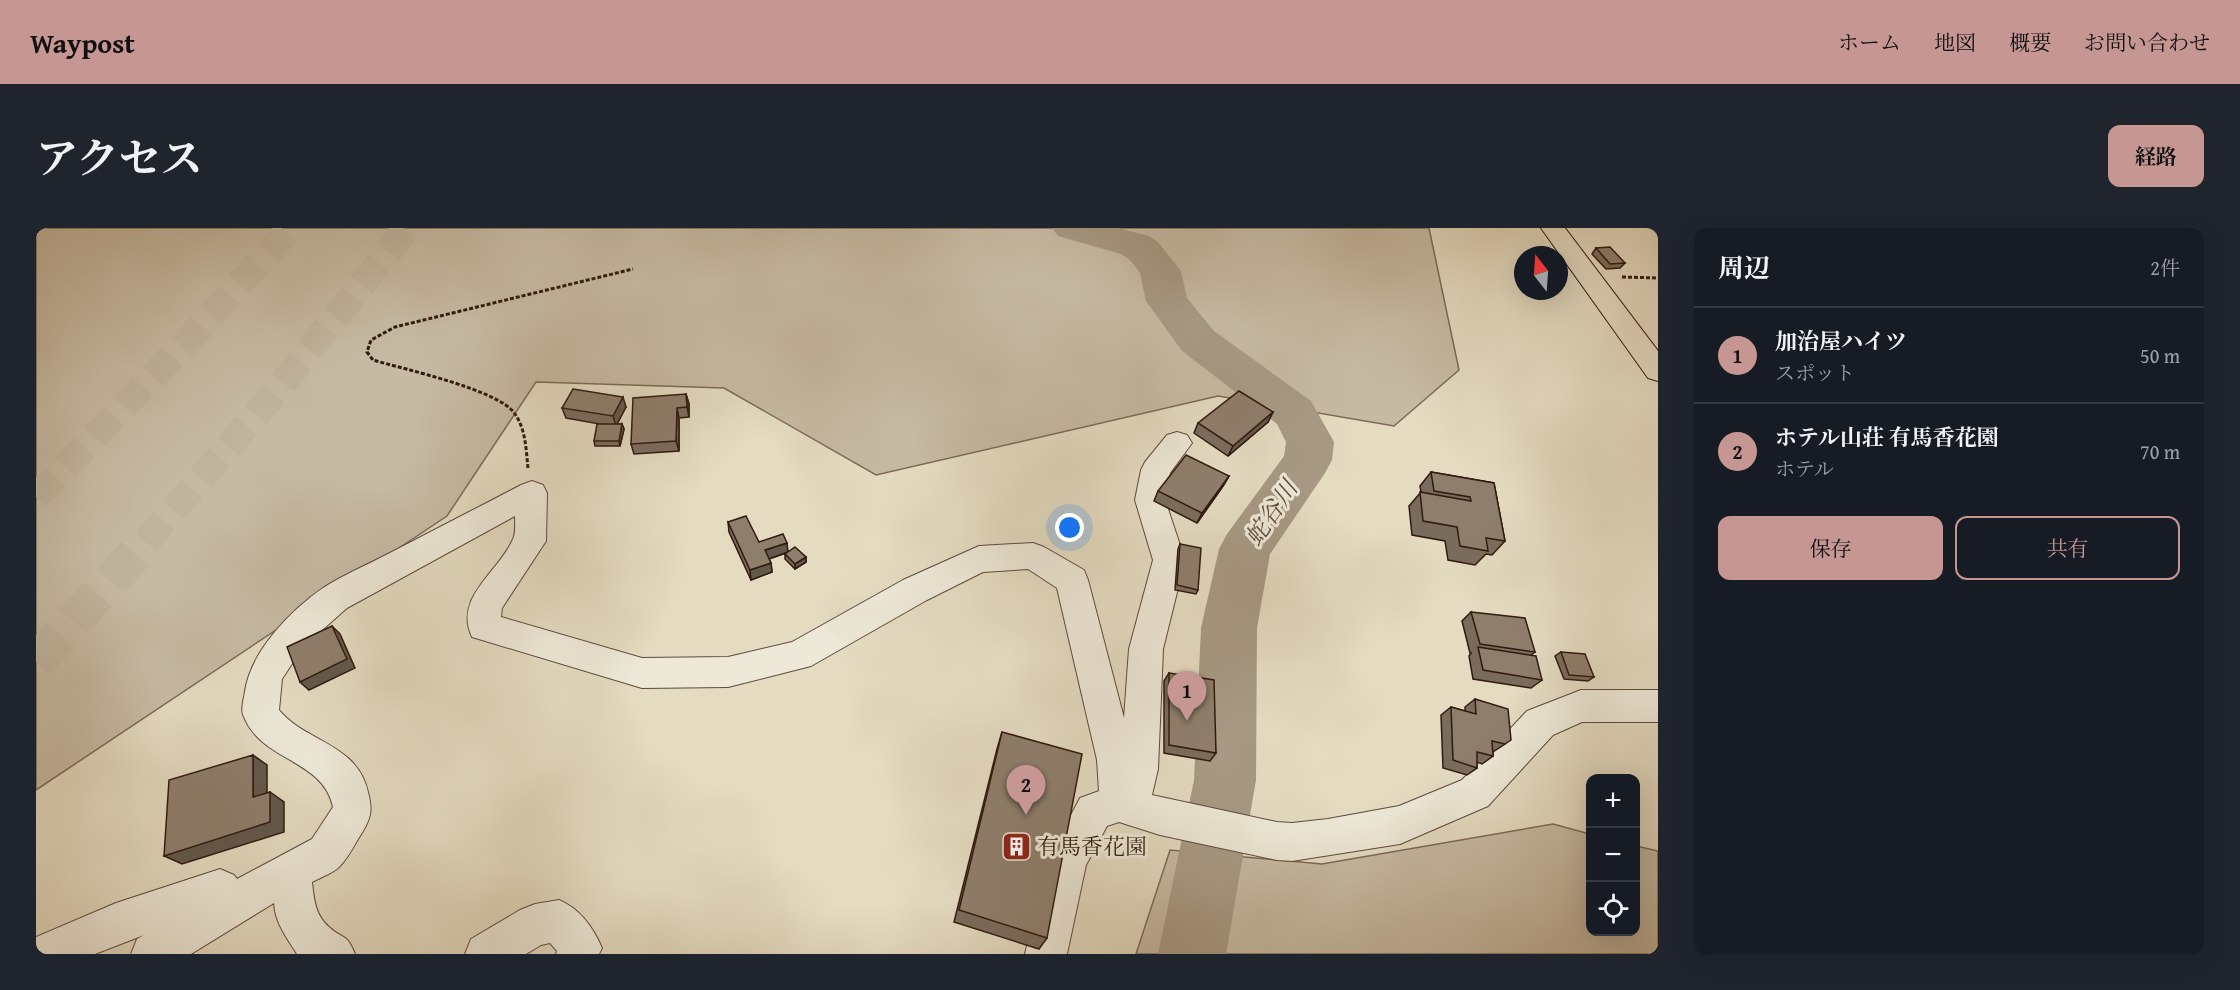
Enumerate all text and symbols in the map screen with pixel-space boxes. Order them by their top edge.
text: Waypost [30,22,135,63]
text: ホーム [1838,27,1901,58]
text: 地図 [1934,27,1976,58]
text: 概要 [2009,27,2051,58]
text: お問い合わせ [2084,27,2210,58]
button: 経路 [2108,125,2204,187]
text: アクセス [36,127,203,188]
north arrow [1514,246,1568,300]
text: 周辺 [1718,248,1770,287]
text: 2件 [2150,253,2180,282]
text: 加治屋ハイツ [1775,325,1907,357]
text: 1 [1732,341,1743,370]
text: 50 m [2140,341,2180,370]
text: スポット [1775,358,1855,387]
text: ホテル山荘 有馬香花園 [1775,421,1999,453]
text: 2 [1732,437,1743,466]
text: 70 m [2140,437,2180,466]
text: ホテル [1775,454,1834,483]
water label: 蛇谷川 [1236,471,1307,553]
your location [1055,513,1084,542]
button: 保存 [1718,516,1943,580]
button: 共有 [1955,516,2180,580]
pin: 1 [1168,672,1206,721]
pin: 2 [1006,766,1046,815]
map controls [1586,774,1640,936]
button: + [1586,774,1640,828]
button: − [1586,828,1640,882]
building icon: 有馬香花園 [1000,830,1032,862]
place label: 有馬香花園 [1037,830,1147,862]
button: locate [1586,882,1640,936]

